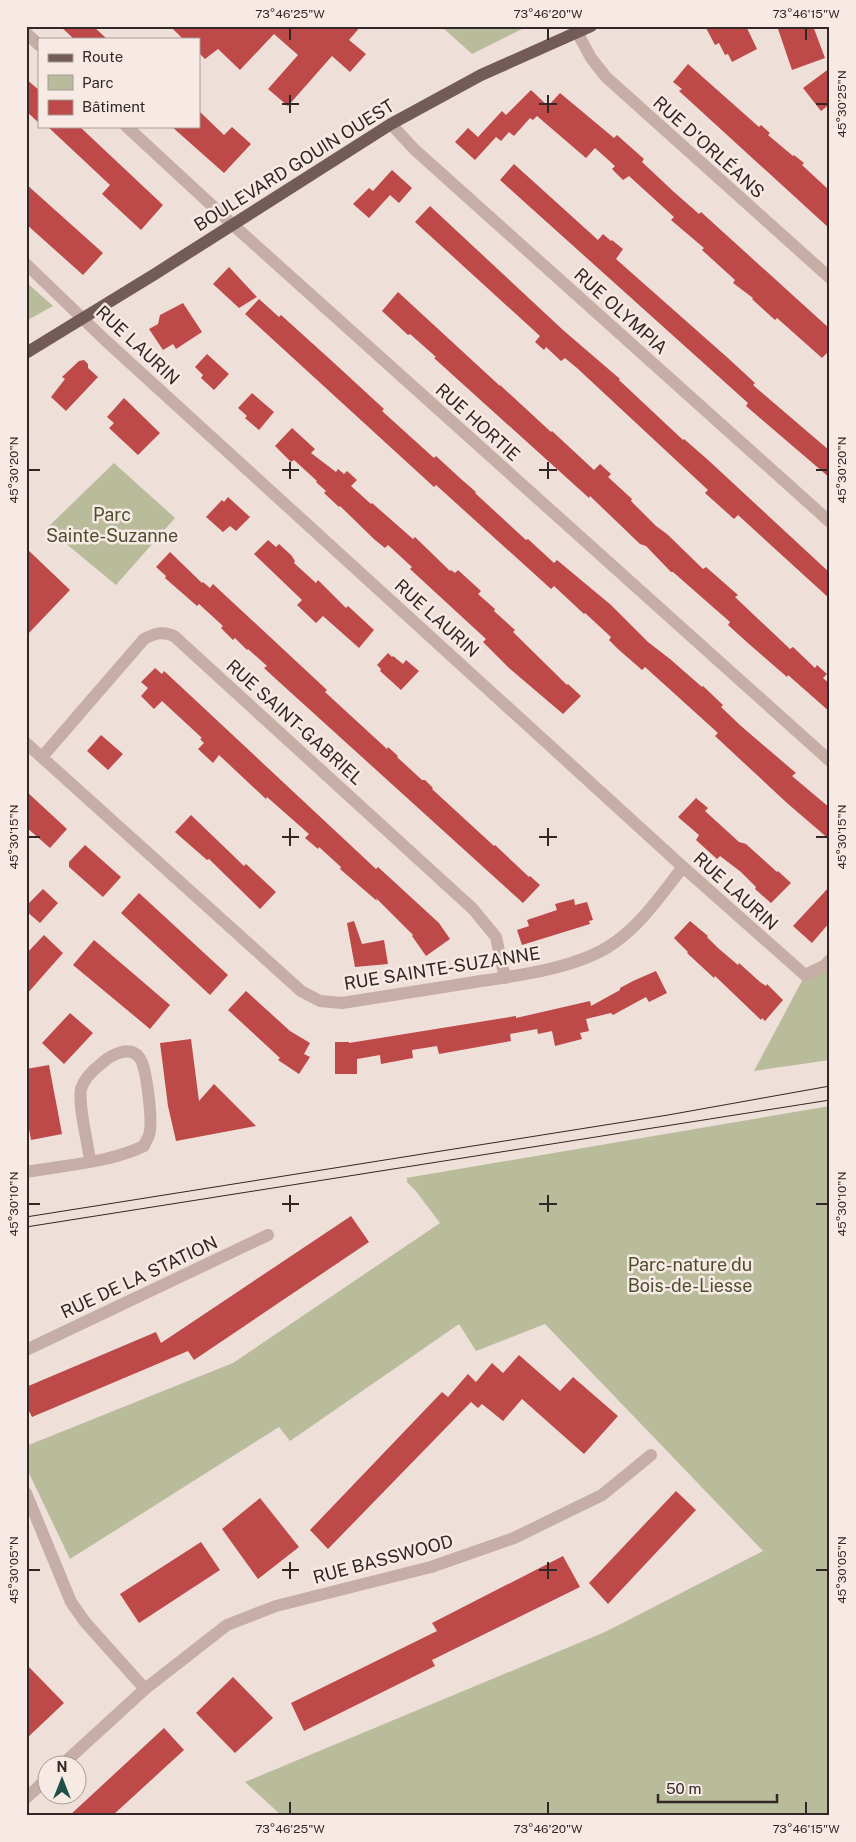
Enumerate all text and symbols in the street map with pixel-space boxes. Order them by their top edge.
text: 73°46'25"W [255,7,325,21]
text: 73°46'20"W [513,7,583,21]
text: 73°46'15"W [772,7,840,21]
legend [38,38,200,128]
text: Route [82,48,123,65]
text: 45°30'25"N [835,70,849,138]
text: Parc [82,74,114,91]
street label: RUE D'ORLÉANS [649,91,770,202]
street label: BOULEVARD GOUIN OUEST [190,94,398,235]
text: Bâtiment [82,98,145,115]
street label: RUE OLYMPIA [570,264,672,358]
street label: RUE LAURIN [92,301,184,389]
street label: RUE HORTIE [432,379,524,465]
text: 45°30'20"N [7,436,21,504]
text: 45°30'20"N [835,436,849,504]
park label: Parc Sainte-Suzanne [46,504,178,546]
street label: RUE LAURIN [390,575,484,661]
street label: RUE SAINT-GABRIEL [222,655,368,789]
text: 45°30'15"N [7,804,21,870]
text: 45°30'15"N [835,804,849,870]
street label: RUE LAURIN [689,848,783,934]
street label: RUE SAINTE-SUZANNE [342,942,542,994]
text: 45°30'10"N [7,1172,21,1236]
text: 45°30'10"N [835,1172,849,1236]
street label: RUE DE LA STATION [57,1231,221,1323]
park label: Parc-nature du Bois-de-Liesse [628,1254,752,1296]
street label: RUE BASSWOOD [311,1530,455,1588]
text: 45°30'05"N [7,1536,21,1604]
text: 45°30'05"N [835,1536,849,1604]
north arrow [38,1754,88,1804]
text: N [57,1759,67,1775]
scale bar [658,1772,777,1804]
text: 50 m [666,1780,701,1797]
text: 73°46'25"W [255,1822,325,1836]
text: 73°46'20"W [513,1822,583,1836]
text: 73°46'15"W [772,1822,840,1836]

